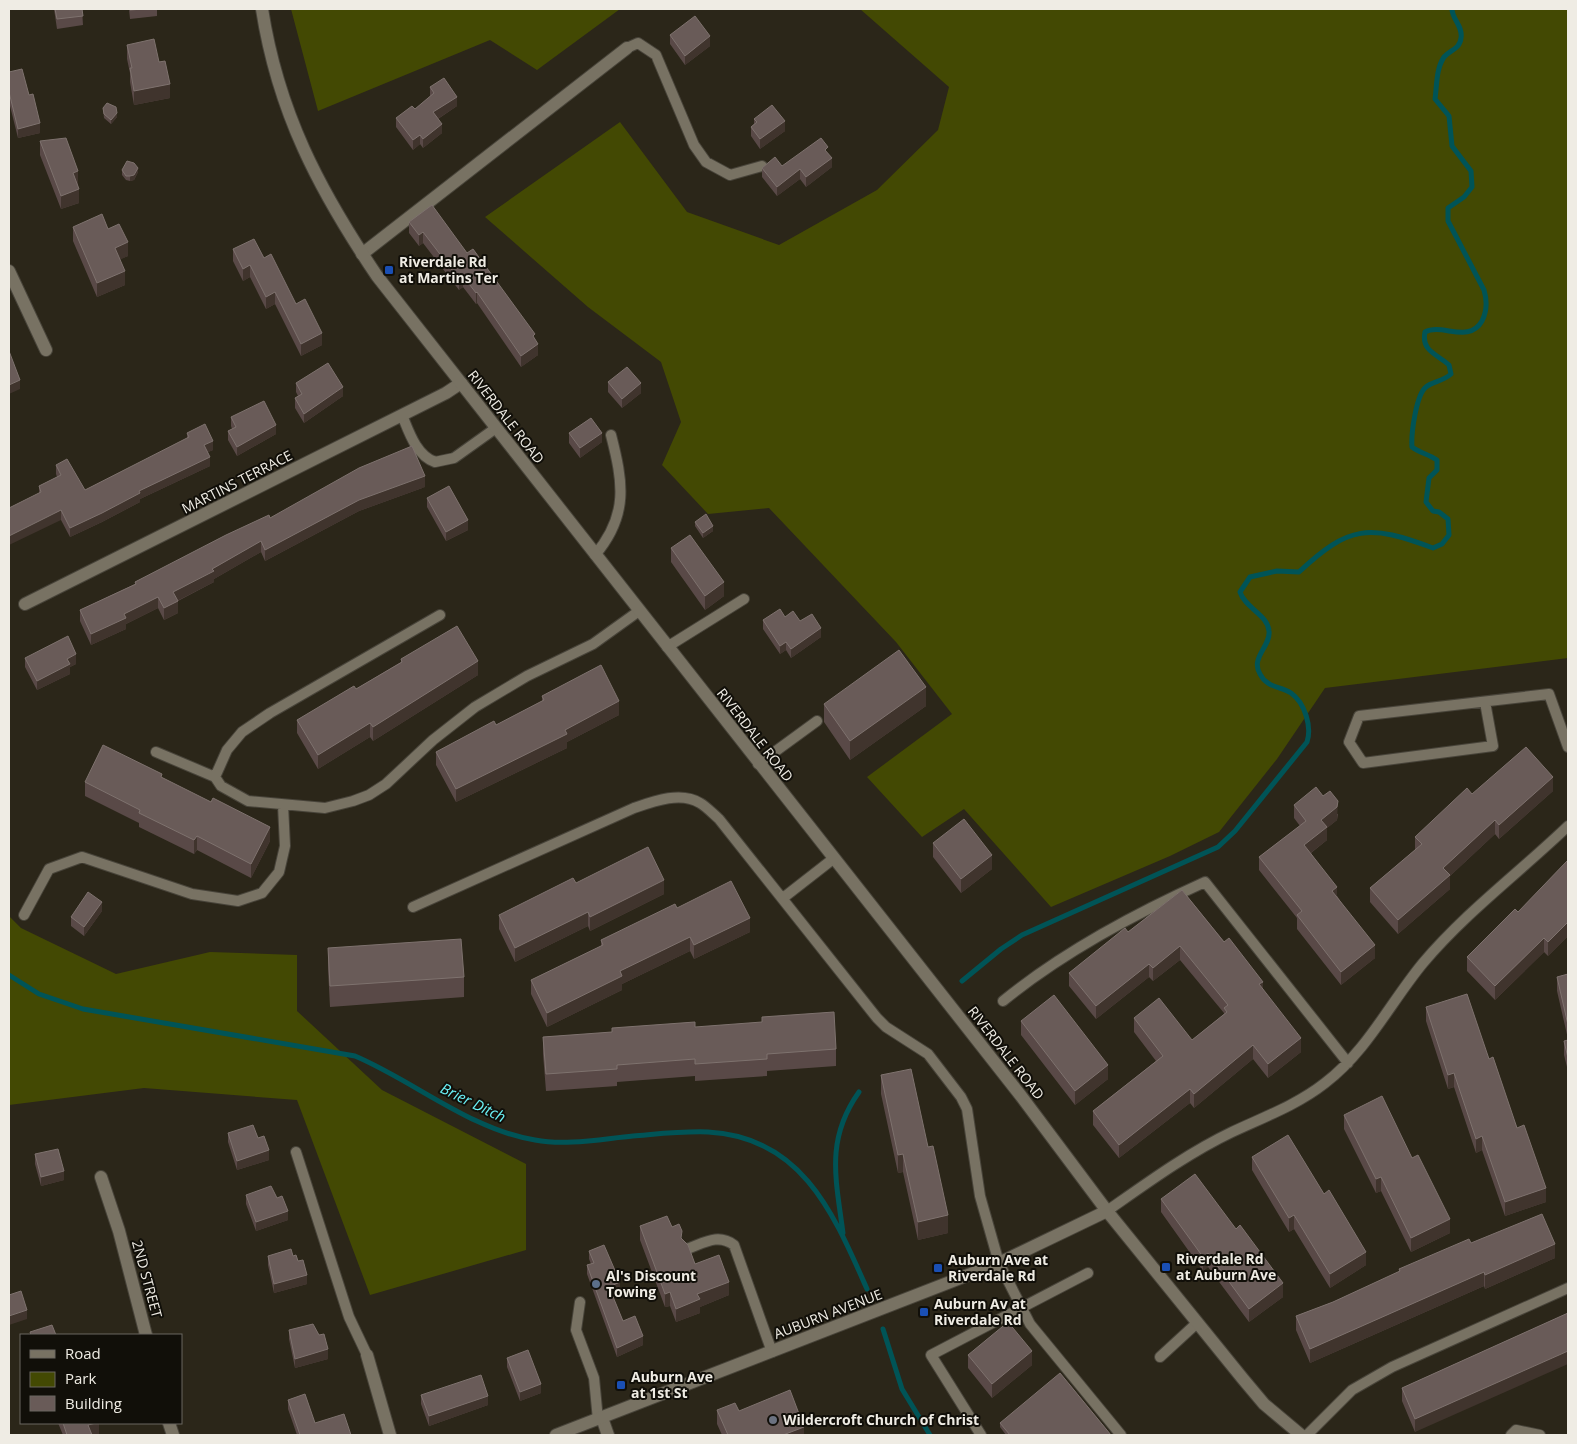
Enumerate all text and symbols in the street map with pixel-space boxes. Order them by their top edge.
place label: Riverdale Rd at Martins Ter [399,252,499,287]
marker: Riverdale Rd at Martins Ter [383,264,395,276]
street label: RIVERDALE ROAD [464,366,549,467]
street label: MARTINS TERRACE [178,445,295,518]
street label: RIVERDALE ROAD [713,684,798,785]
street label: RIVERDALE ROAD [964,1002,1049,1103]
water label: Brier Ditch [438,1078,509,1126]
street label: 2ND STREET [128,1238,167,1320]
place label: Riverdale Rd at Auburn Ave [1176,1249,1276,1284]
place label: Auburn Ave at Riverdale Rd [948,1250,1048,1285]
marker: Riverdale Rd at Auburn Ave [1160,1261,1172,1273]
marker: Auburn Ave at Riverdale Rd [932,1262,944,1274]
place label: Al's Discount Towing [606,1266,696,1301]
marker: Al's Discount Towing [590,1278,602,1290]
street label: AUBURN AVENUE [771,1284,885,1343]
place label: Auburn Av at Riverdale Rd [934,1294,1026,1329]
marker: Auburn Av at Riverdale Rd [918,1306,930,1318]
legend [20,1334,182,1424]
text: Road [65,1343,101,1363]
place label: Auburn Ave at 1st St [631,1367,713,1402]
text: Park [65,1368,96,1388]
marker: Auburn Ave at 1st St [615,1379,627,1391]
text: Building [65,1393,122,1413]
place label: Wildercroft Church of Christ [783,1410,979,1429]
marker: Wildercroft Church of Christ [767,1414,779,1426]

